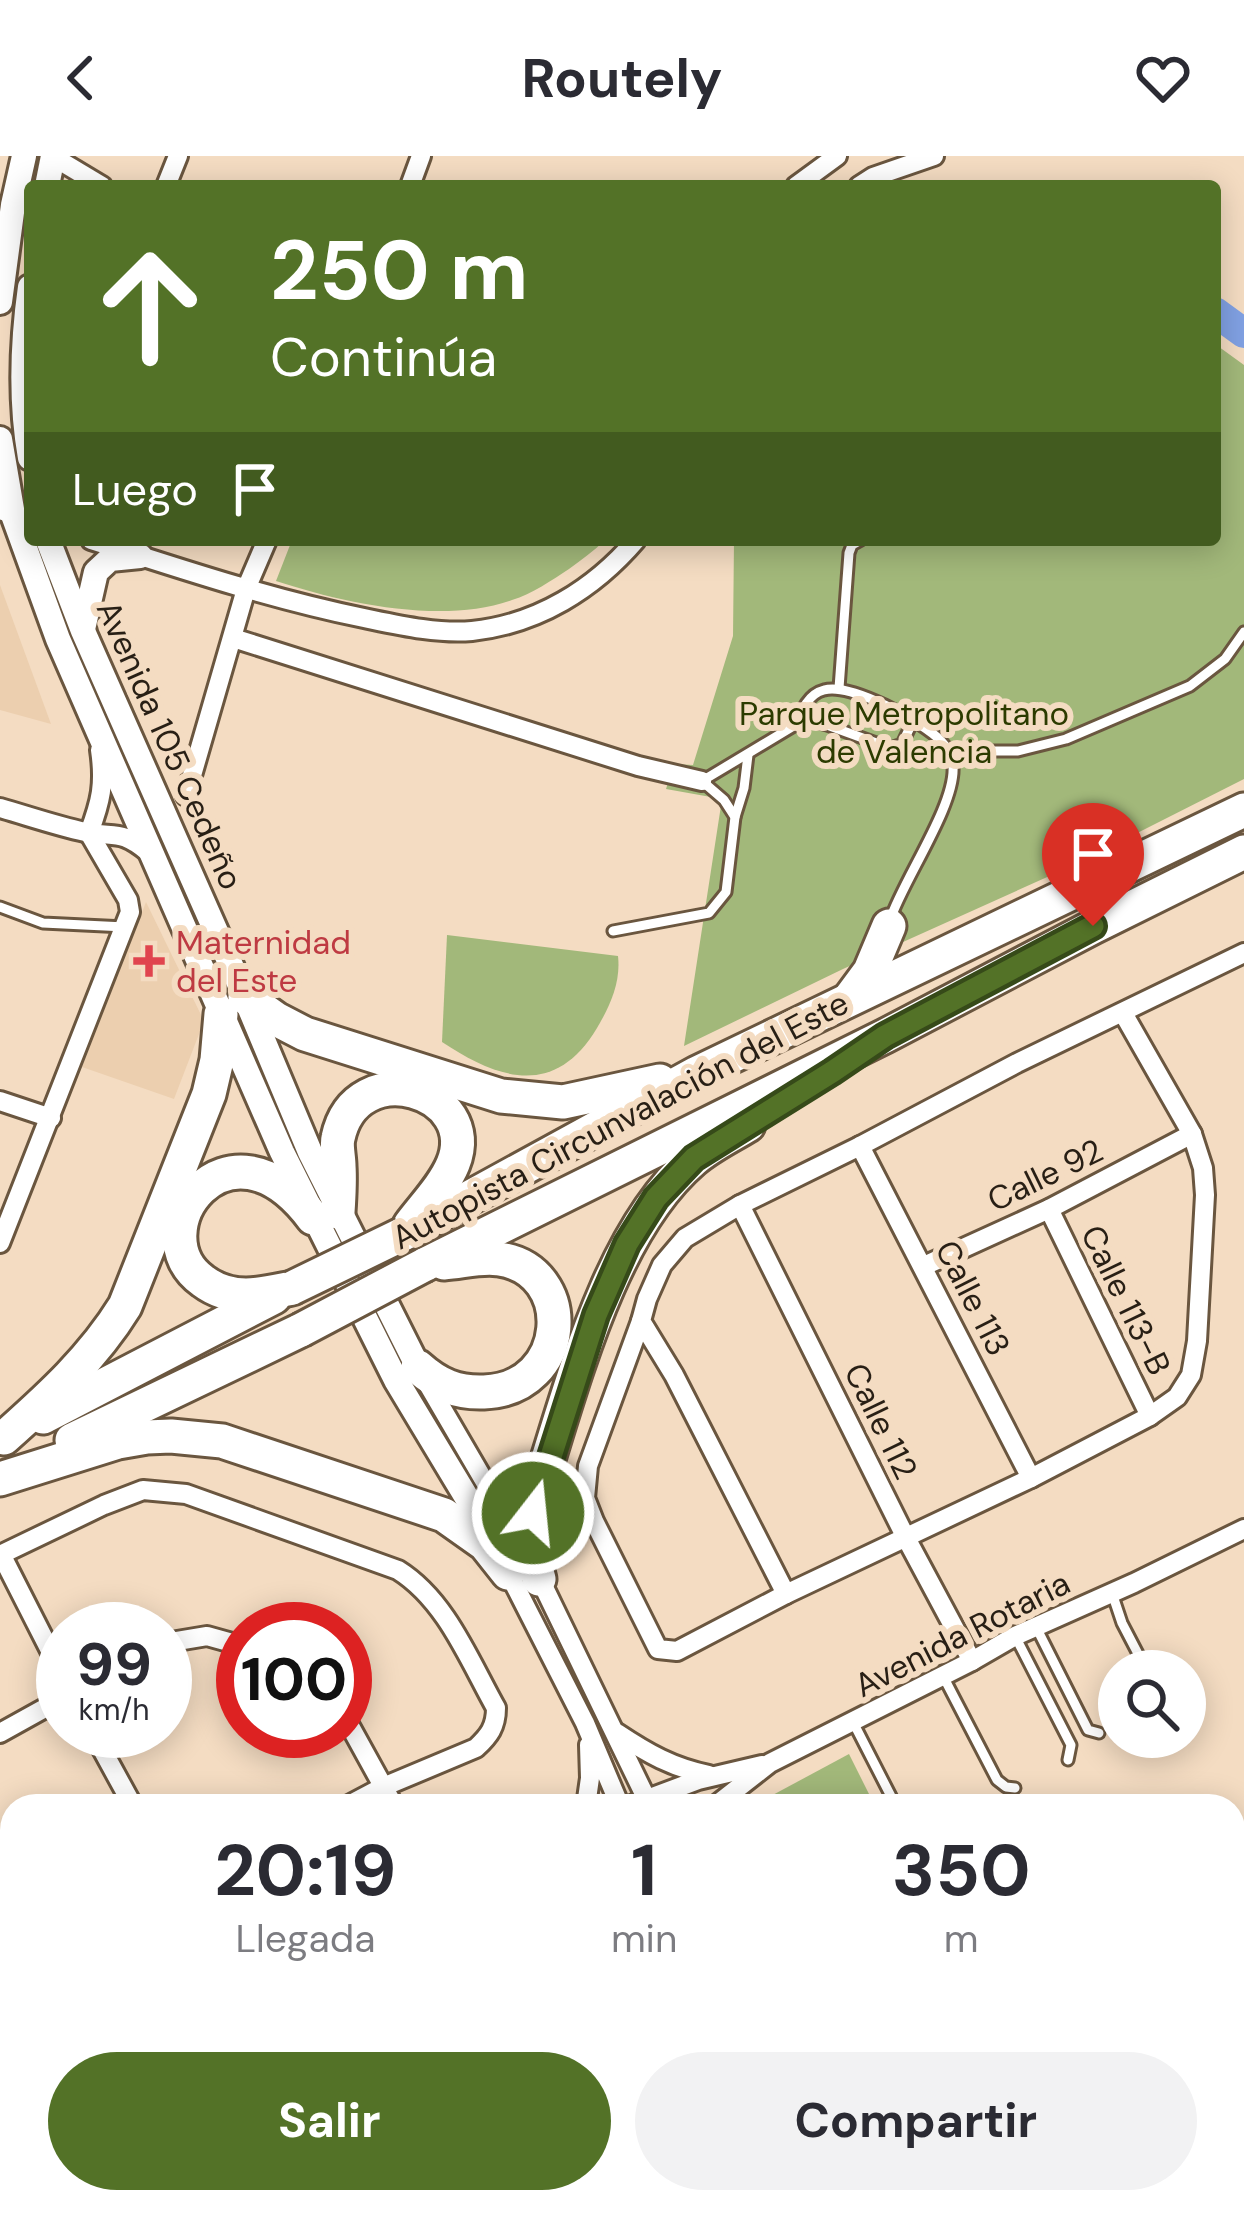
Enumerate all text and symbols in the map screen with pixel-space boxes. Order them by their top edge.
text: Routely [522,43,722,114]
icon: back [48,45,114,111]
icon: heart [1130,45,1196,111]
text: 250 m [270,216,529,325]
icon: ahead [72,228,228,384]
text: Continúa [270,322,497,393]
icon: arrive [222,456,288,522]
text: Luego [72,460,198,519]
street label: Avenida 105 Cedeño [87,594,253,896]
park label: Parque Metropolitano de Valencia [739,692,1069,773]
pin [1042,803,1144,926]
icon: arrive [1060,821,1126,887]
place label: Maternidad del Este [176,921,351,1002]
marker: Maternidad del Este [133,945,165,977]
street label: Autopista Circunvalación del Este [384,981,856,1259]
street label: Calle 92 [980,1129,1110,1221]
street label: Calle 113-B [1071,1218,1181,1382]
street label: Calle 113 [926,1233,1020,1363]
street label: Calle 112 [835,1356,927,1486]
position arrow [470,1450,596,1576]
street label: Avenida Rotaria [847,1561,1077,1707]
speed limit sign: 100 [216,1602,372,1758]
text: 99 [76,1625,152,1704]
map controls [1098,1650,1206,1758]
button: search [1098,1650,1206,1758]
text: km/h [79,1690,149,1729]
text: 20:19 [214,1824,397,1917]
text: 1 [631,1824,657,1917]
text: 350 [892,1824,1031,1917]
text: Llegada [235,1913,375,1964]
text: min [611,1913,677,1964]
text: m [944,1913,979,1964]
button: Salir [48,2052,611,2190]
button: Compartir [635,2052,1197,2190]

